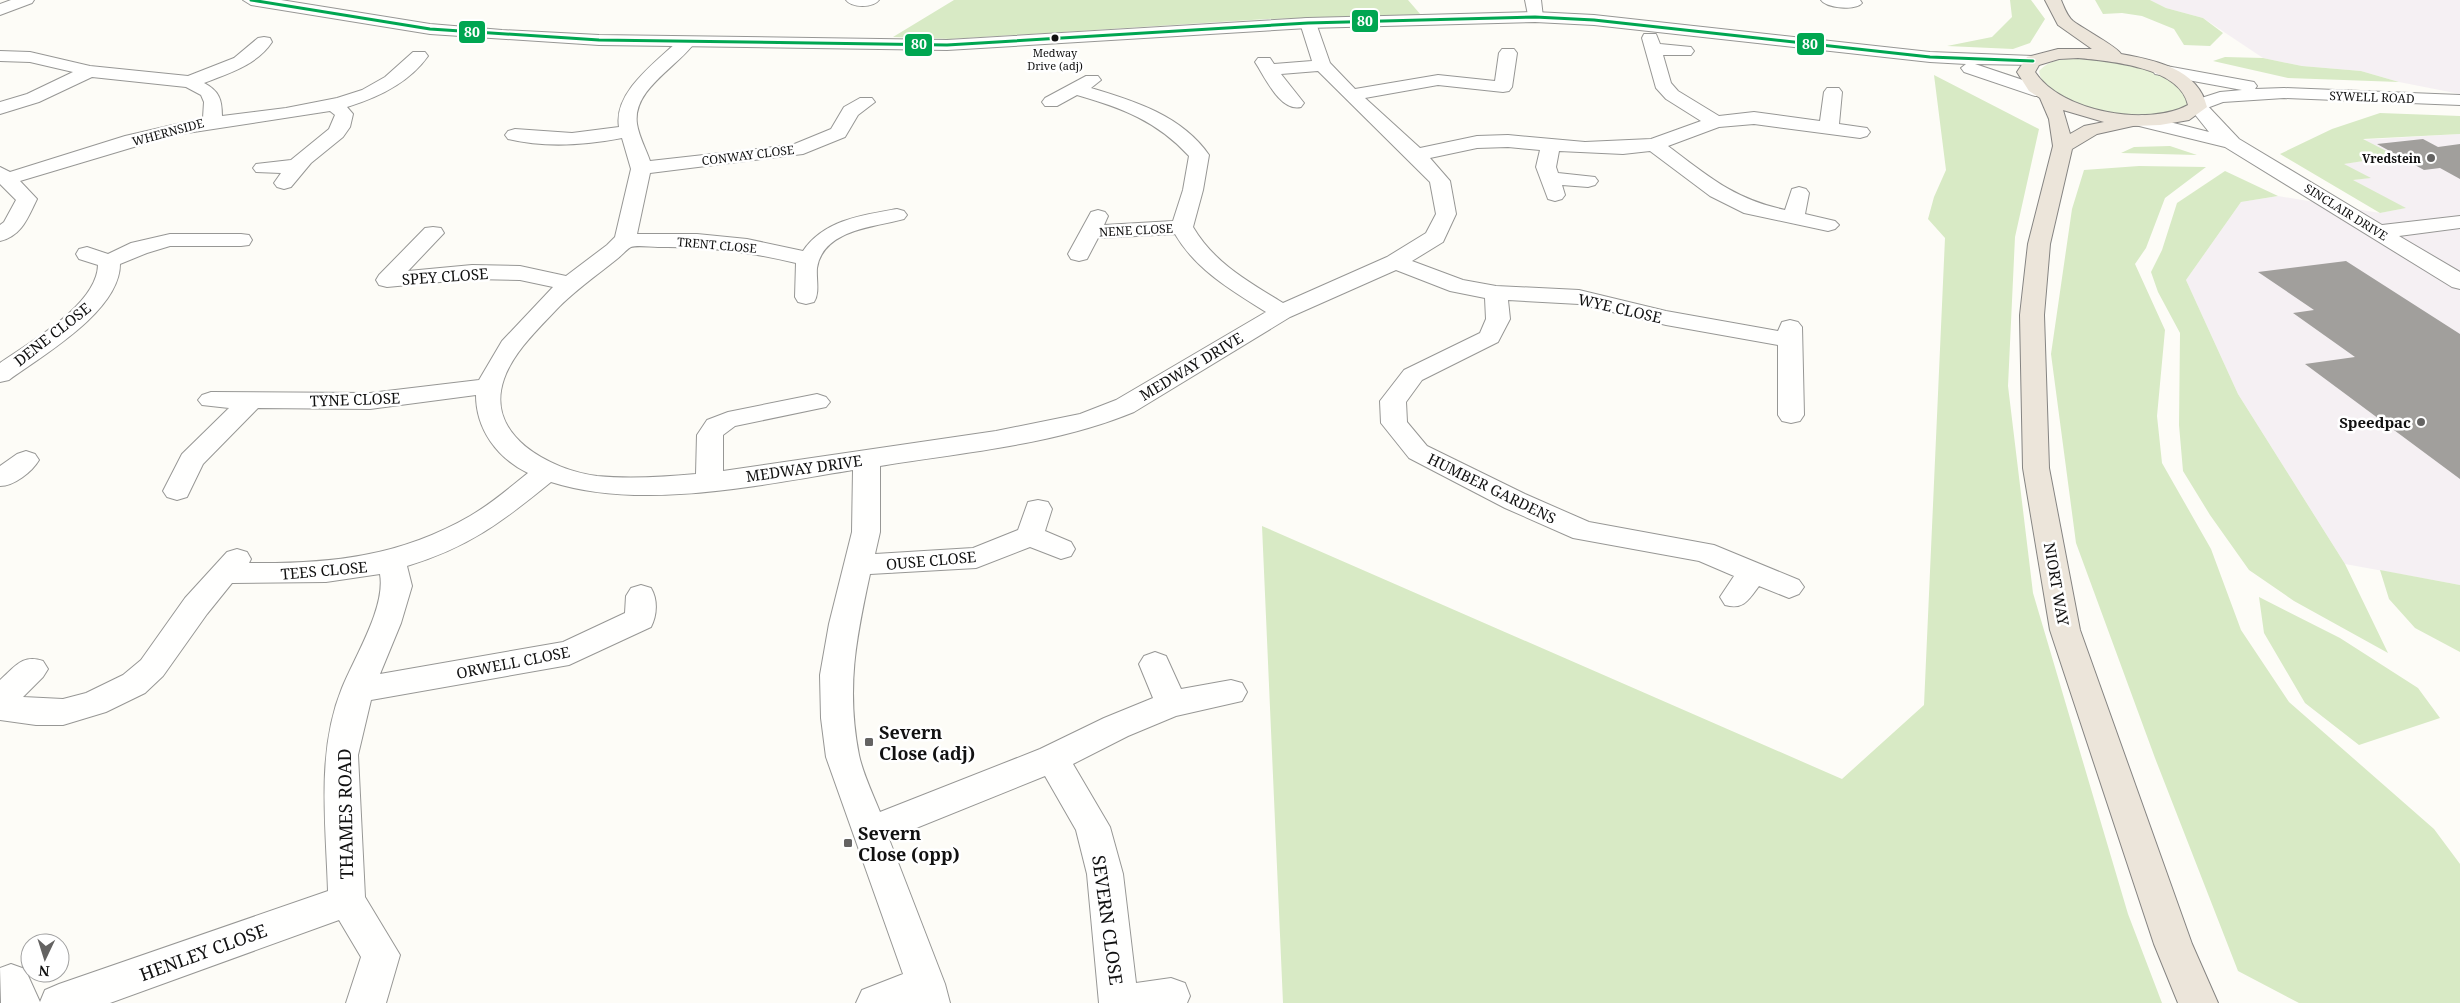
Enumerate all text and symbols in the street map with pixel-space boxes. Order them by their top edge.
line badge: 80 [1351,9,1379,33]
text: 80 [1357,11,1373,30]
line badge: 80 [458,20,486,44]
text: 80 [464,22,480,41]
line badge: 80 [1796,32,1825,56]
line badge: 80 [904,33,933,57]
marker: Medway Drive (adj) [1050,33,1060,43]
text: 80 [911,34,927,53]
text: 80 [1802,34,1818,53]
place label: Medway Drive (adj) [1027,45,1083,73]
street label: SYWELL ROAD [2329,87,2415,107]
street label: WHERNSIDE [130,114,206,150]
street label: CONWAY CLOSE [701,141,795,169]
place label: Vredstein [2362,150,2421,167]
marker: Vredstein [2425,152,2437,164]
street label: SINCLAIR DRIVE [2301,180,2391,244]
street label: NENE CLOSE [1099,220,1173,240]
street label: TRENT CLOSE [676,233,758,257]
street label: SPEY CLOSE [401,263,489,289]
street label: WYE CLOSE [1576,289,1664,327]
street label: DENE CLOSE [10,298,94,370]
street label: MEDWAY DRIVE [1136,327,1246,405]
street label: TYNE CLOSE [309,387,401,411]
place label: Speedpac [2339,412,2411,432]
marker: Speedpac [2415,416,2427,428]
street label: HUMBER GARDENS [1424,448,1560,528]
street label: MEDWAY DRIVE [745,450,863,486]
street label: NIORT WAY [2040,541,2074,628]
street label: OUSE CLOSE [885,546,977,574]
street label: TEES CLOSE [280,556,368,584]
street label: ORWELL CLOSE [454,641,572,683]
place label: Severn Close (adj) [879,720,975,765]
marker: Severn Close (adj) [863,736,875,748]
street label: THAMES ROAD [332,748,358,880]
place label: Severn Close (opp) [858,821,960,866]
marker: Severn Close (opp) [842,837,854,849]
street label: SEVERN CLOSE [1087,854,1129,986]
street label: HENLEY CLOSE [136,918,270,986]
north arrow [20,933,70,983]
text: N [38,962,50,981]

